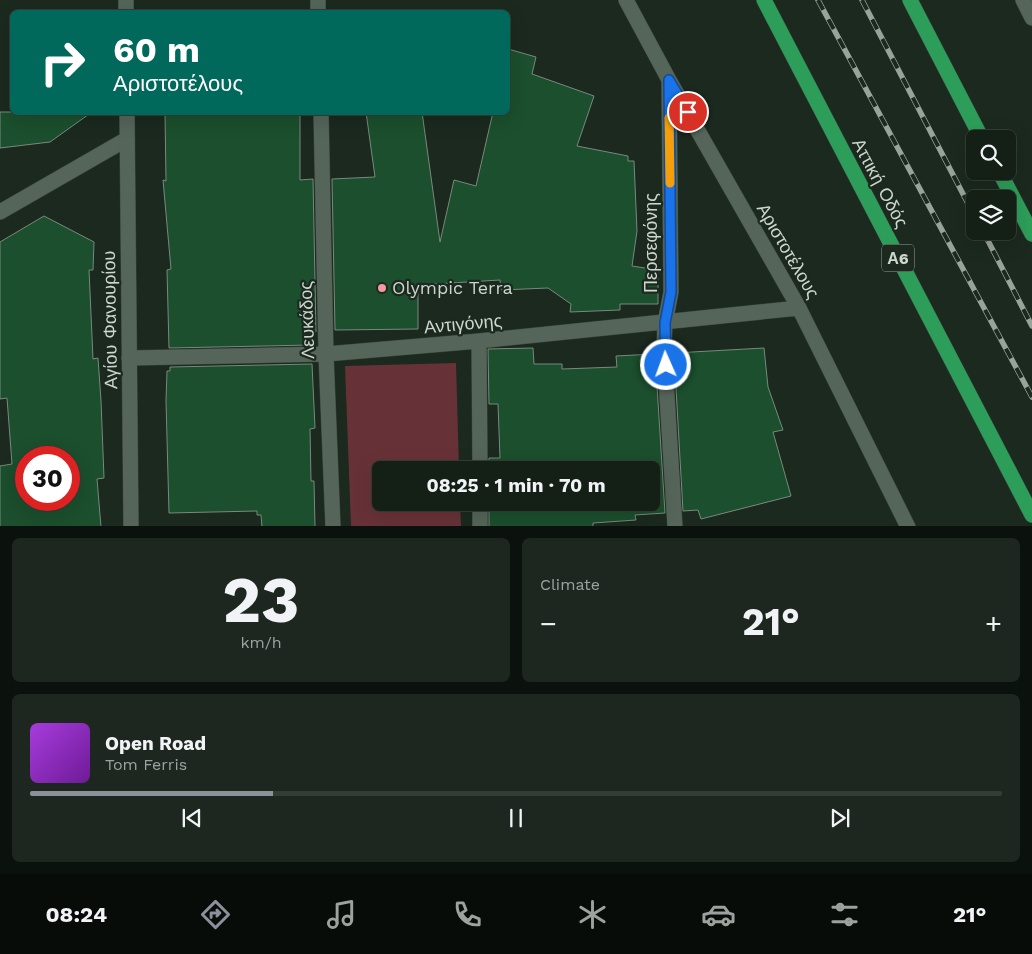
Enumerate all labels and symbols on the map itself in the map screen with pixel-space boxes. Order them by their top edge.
pin [667,91,709,133]
street label: Αττική Οδός [848,135,913,231]
street label: Περσεφόνης [640,193,661,293]
street label: Αριστοτέλους [753,199,824,302]
road number: Α6 [882,244,914,272]
street label: Αγίου Φανουρίου [98,251,121,389]
place label: Olympic Terra [392,277,513,298]
street label: Λευκάδος [295,280,318,359]
marker: Olympic Terra [376,282,388,294]
street label: Αντιγόνης [423,310,503,337]
position arrow [639,338,691,390]
speed limit sign: 30 [15,446,80,511]

